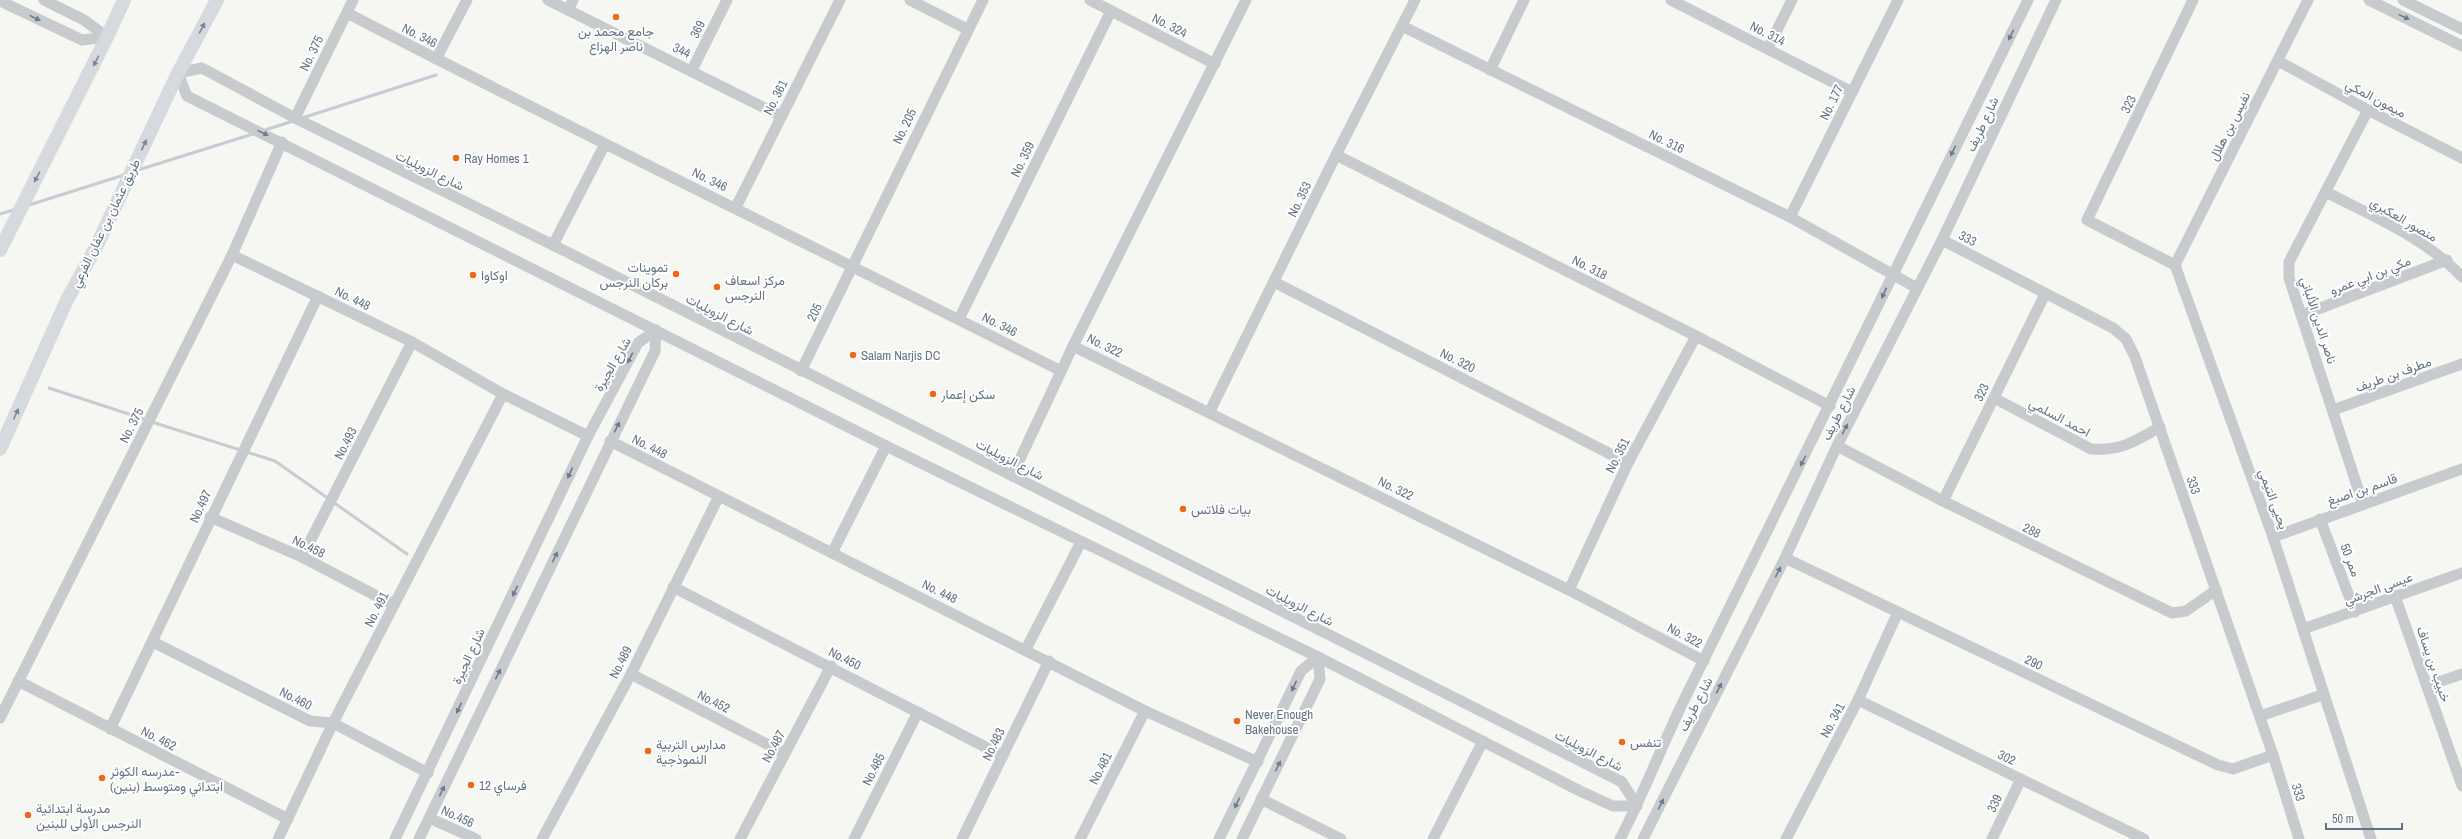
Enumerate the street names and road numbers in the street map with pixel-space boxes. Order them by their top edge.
street label: No. 324 [1149,9,1190,42]
street label: 369 [686,17,709,41]
street label: No. 314 [1747,17,1788,50]
street label: No. 346 [399,19,440,52]
street label: No. 375 [296,33,327,74]
street label: 344 [670,39,694,62]
street label: ميمون المكي [2342,75,2409,123]
street label: No. 361 [759,77,792,118]
street label: No. 177 [1816,82,1847,123]
street label: نفيس بن هلال [2205,89,2254,164]
street label: 323 [2117,92,2140,116]
street label: شارع طريف [1962,94,2003,155]
street label: No. 205 [889,106,920,147]
street label: No. 316 [1646,126,1687,157]
street label: No. 359 [1007,139,1038,180]
street label: شارع الزويليات [392,147,467,195]
street label: طريق عثمان بن عفان الفرعي [67,156,146,291]
street label: No. 346 [689,164,730,195]
street label: No. 353 [1284,179,1315,220]
street label: منصور العكبري [2366,193,2441,247]
street label: 333 [1956,227,1980,250]
street label: No. 318 [1569,251,1610,284]
street label: مكي بن ابي عمرو [2327,252,2414,301]
street label: ناصر الدين الألباني [2295,274,2341,367]
street label: No. 448 [332,283,373,314]
street label: شارع الزويليات [682,290,757,340]
street label: 205 [803,300,826,324]
street label: No. 346 [979,308,1020,341]
street label: No. 322 [1084,330,1125,361]
street label: شارع الجيرة [590,334,636,395]
street label: No. 320 [1437,344,1478,377]
street label: مطرف بن طريف [2353,353,2434,396]
street label: 323 [1970,380,1993,404]
street label: شارع طريف [1818,383,1860,444]
street label: احمد السلمي [2025,394,2093,442]
street label: No. 375 [115,405,148,446]
street label: No.493 [330,424,361,462]
street label: No. 448 [629,430,670,463]
street label: شارع الزويليات [972,435,1047,485]
street label: No. 351 [1601,435,1634,476]
street label: يحيى التيمي [2253,467,2292,532]
street label: قاسم بن اصبغ [2325,470,2400,510]
street label: No. 322 [1375,473,1416,504]
street label: 333 [2183,474,2204,496]
street label: No.497 [185,487,215,525]
street label: 288 [2020,519,2044,542]
street label: No.458 [290,531,328,562]
street label: ممر 50 [2336,541,2365,579]
street label: عيسى الجرشي [2341,568,2416,611]
street label: No. 448 [919,576,960,607]
street label: شارع الزويليات [1262,581,1337,631]
street label: No. 491 [360,589,393,630]
street label: No. 322 [1664,619,1705,652]
street label: خبيب بن يساف [2413,624,2454,704]
street label: شارع الجيرة [448,625,490,687]
street label: No.489 [605,643,636,681]
street label: No.450 [826,643,864,674]
street label: 290 [2022,651,2046,674]
street label: شارع طريف [1675,674,1717,735]
street label: No.460 [277,683,315,714]
street label: No.452 [695,686,733,717]
street label: No. 341 [1816,700,1849,741]
street label: No. 462 [138,722,179,755]
street label: No.483 [978,725,1009,763]
street label: شارع الزويليات [1551,726,1626,776]
street label: No.487 [758,727,789,765]
street label: 302 [1995,746,2019,769]
street label: No.481 [1085,749,1116,787]
street label: No.485 [858,750,889,788]
street label: 333 [2288,781,2309,803]
street label: 339 [1983,791,2006,815]
street label: No.456 [439,801,477,831]

